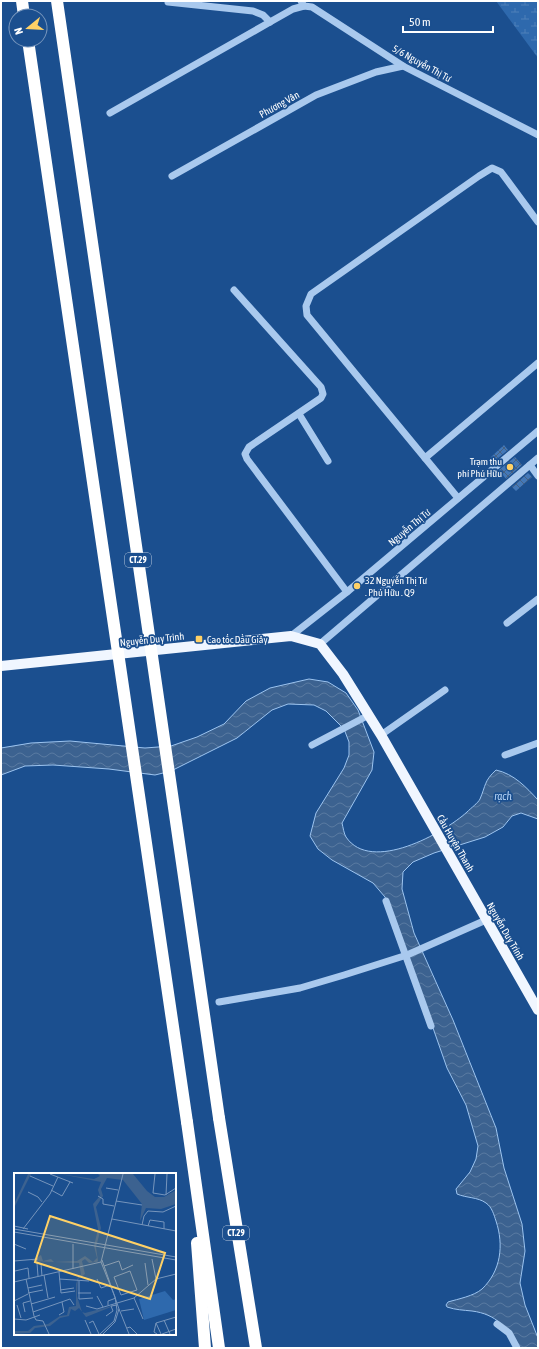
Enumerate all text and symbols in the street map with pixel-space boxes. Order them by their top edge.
north arrow [8,8,48,48]
scale bar [403,8,493,34]
text: 50 m [409,15,431,29]
text: N [12,26,25,36]
street label: 5/6 Nguyễn Thị Tư [390,43,453,84]
street label: Phương Vân [257,89,301,120]
place label: Trạm thu phí Phú Hữu [457,456,502,479]
marker: Trạm thu phí Phú Hữu [505,462,515,472]
street label: Nguyễn Thị Tư [386,507,433,548]
road number: CT.29 [125,553,151,567]
place label: 32 Nguyễn Thị Tư . Phú Hữu . Q9 [365,575,427,598]
marker: 32 Nguyễn Thị Tư . Phú Hữu . Q9 [352,581,362,591]
street label: Nguyễn Duy Trinh [119,631,185,648]
marker: Cao tốc Dầu Giây [194,634,204,644]
place label: Cao tốc Dầu Giây [207,634,268,645]
water label: rạch [494,790,512,803]
street label: Cầu Huyện Thanh [435,813,476,874]
street label: Nguyễn Duy Trinh [485,901,527,962]
inset map [14,1173,176,1335]
road number: CT.29 [223,1226,249,1240]

